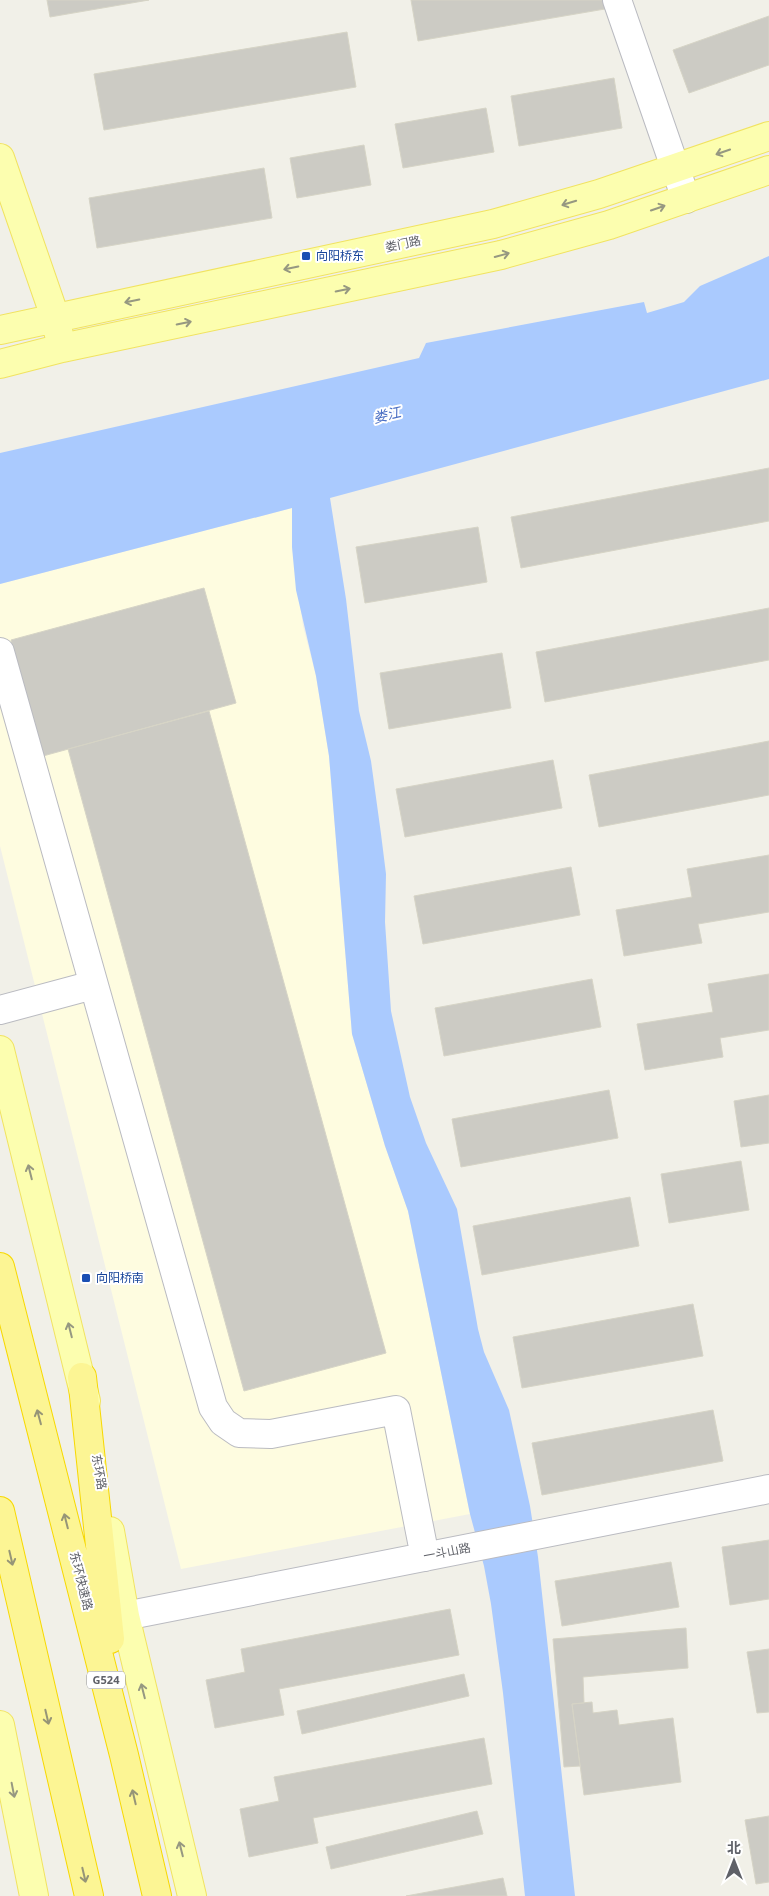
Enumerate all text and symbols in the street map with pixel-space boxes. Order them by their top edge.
one-way arrow [716,148,731,157]
one-way arrow [561,198,577,208]
one-way arrow [649,203,665,213]
street label: 娄门路 [384,231,422,256]
place label: 向阳桥东 [316,247,364,264]
marker: 向阳桥东 [300,250,312,262]
one-way arrow [494,250,510,259]
one-way arrow [284,264,300,273]
one-way arrow [335,285,351,295]
one-way arrow [124,296,140,306]
one-way arrow [176,318,192,327]
water label: 娄江 [371,402,405,427]
one-way arrow [25,1164,35,1180]
place label: 向阳桥南 [96,1269,144,1286]
marker: 向阳桥南 [80,1272,92,1284]
one-way arrow [65,1322,74,1338]
one-way arrow [34,1409,44,1425]
street label: 东环路 [88,1453,111,1491]
one-way arrow [61,1513,70,1529]
street label: 一斗山路 [422,1539,472,1564]
one-way arrow [7,1550,16,1566]
street label: 东环快速路 [66,1550,97,1612]
road number: G524 [87,1672,125,1688]
one-way arrow [138,1683,147,1699]
one-way arrow [43,1708,52,1724]
one-way arrow [9,1782,18,1798]
one-way arrow [129,1790,138,1806]
north arrow [709,1836,759,1886]
text: 北 [727,1838,741,1857]
one-way arrow [176,1841,185,1857]
one-way arrow [80,1866,89,1882]

